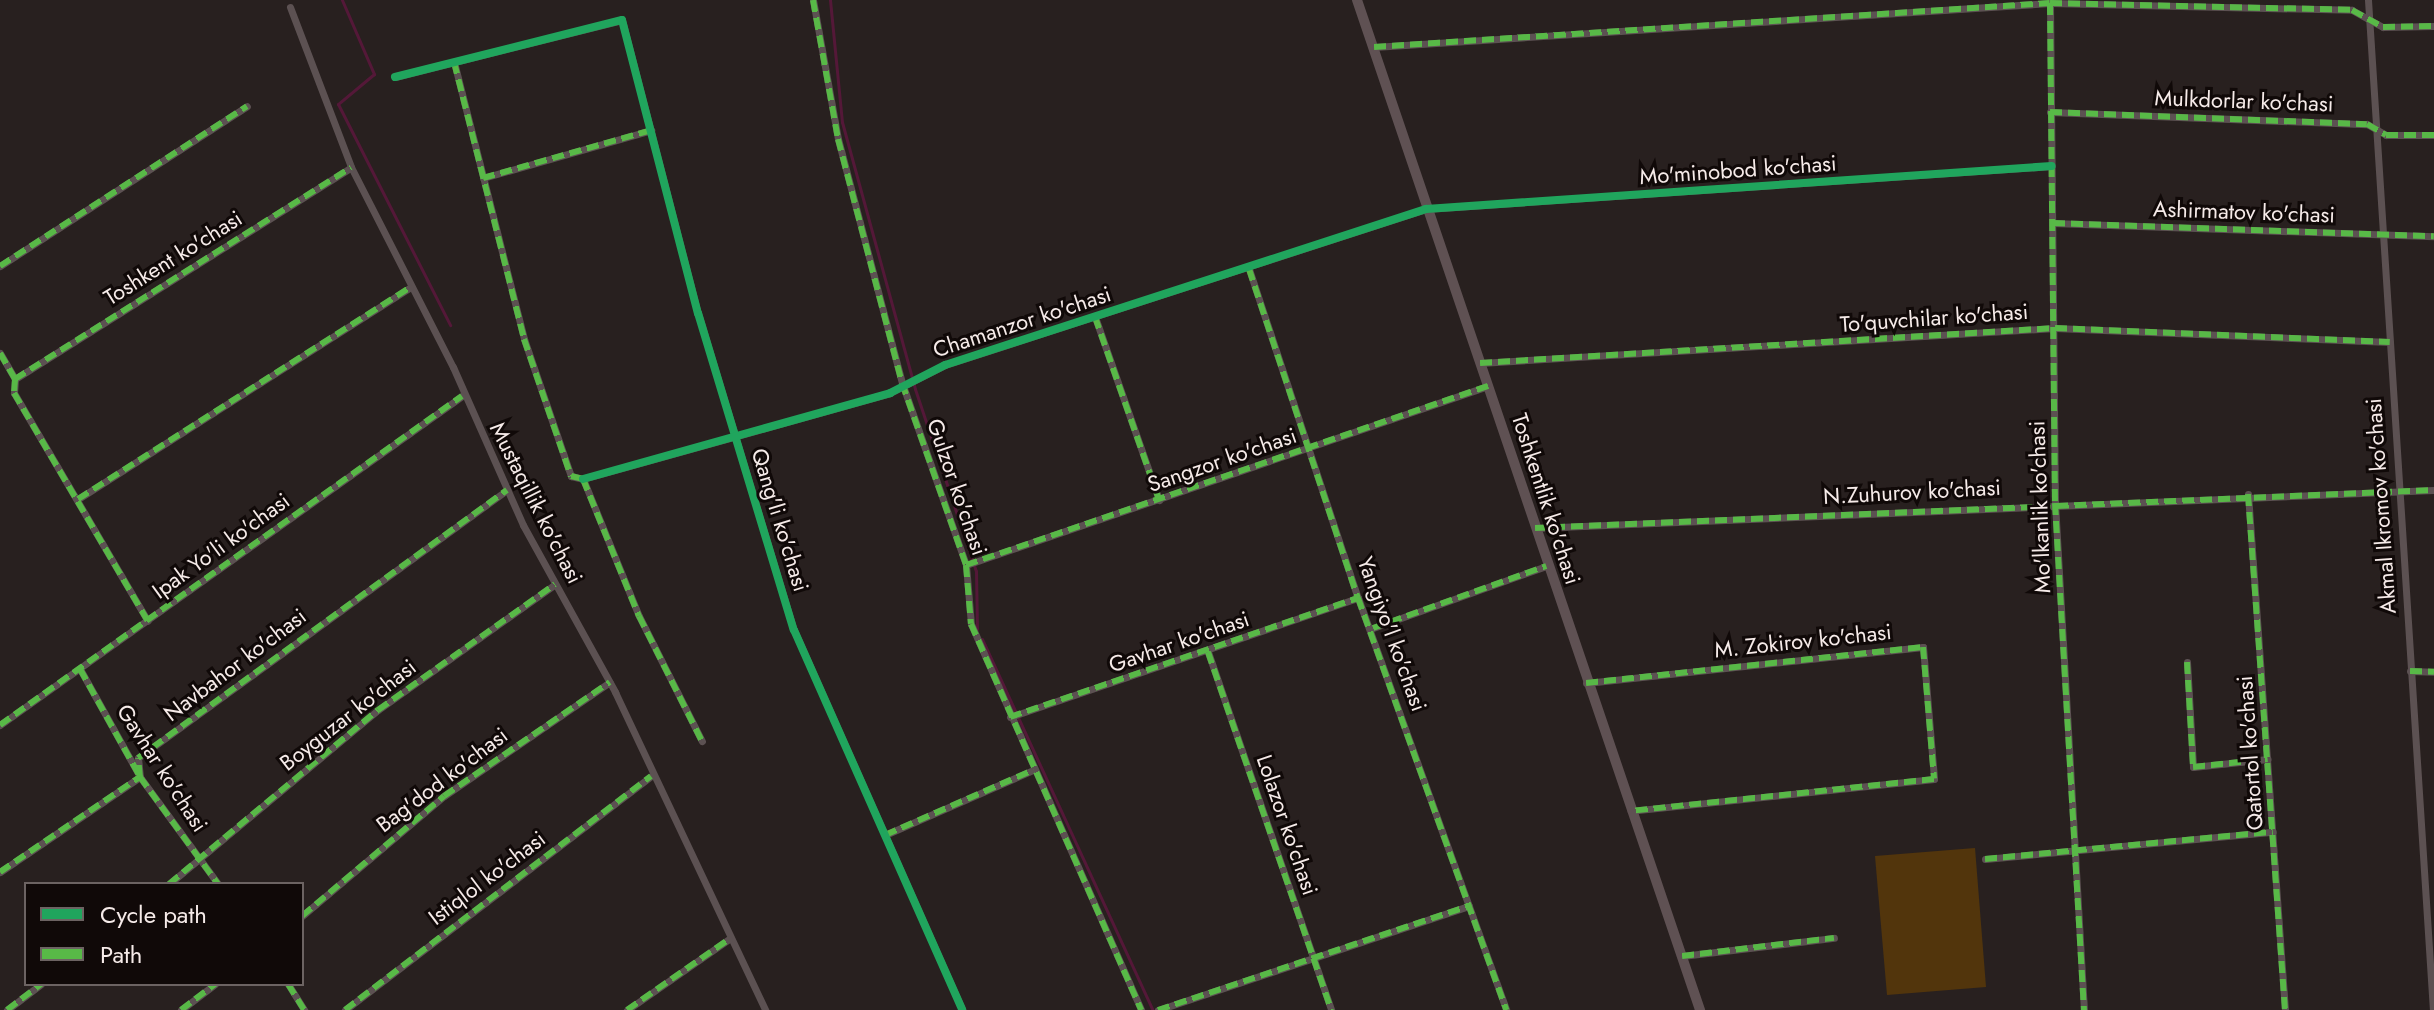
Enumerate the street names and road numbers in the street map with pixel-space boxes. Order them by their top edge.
street label: Mulkdorlar ko'chasi [2154,85,2334,117]
street label: Mo'minobod ko'chasi [1639,150,1837,190]
street label: Ashirmatov ko'chasi [2152,196,2336,228]
street label: Toshkent ko'chasi [99,205,247,311]
street label: Chamanzor ko'chasi [930,281,1114,363]
street label: To'quvchilar ko'chasi [1839,298,2029,338]
street label: Akmal Ikromov ko'chasi [2360,397,2402,615]
street label: Toshkentlik ko'chasi [1506,410,1586,588]
street label: Gulzor ko'chasi [921,415,993,559]
street label: Mustaqillik ko'chasi [484,418,588,588]
street label: Mo'lkanlik ko'chasi [2024,420,2056,594]
street label: Sangzor ko'chasi [1144,422,1300,498]
street label: Qang'li ko'chasi [746,445,814,595]
street label: N.Zuhurov ko'chasi [1822,474,2002,510]
street label: Ipak Yo'li ko'chasi [147,487,295,605]
street label: Yangiyo'l ko'chasi [1352,553,1432,715]
street label: Navbahor ko'chasi [159,603,311,727]
street label: Gavhar ko'chasi [1105,606,1253,678]
street label: M. Zokirov ko'chasi [1713,619,1893,663]
street label: Boyguzar ko'chasi [275,654,421,776]
street label: Qatortol ko'chasi [2231,675,2269,831]
street label: Gavhar ko'chasi [111,699,213,837]
street label: Bag'dod ko'chasi [371,722,513,838]
street label: Lolazor ko'chasi [1251,751,1323,899]
street label: Istiqlol ko'chasi [423,825,551,931]

